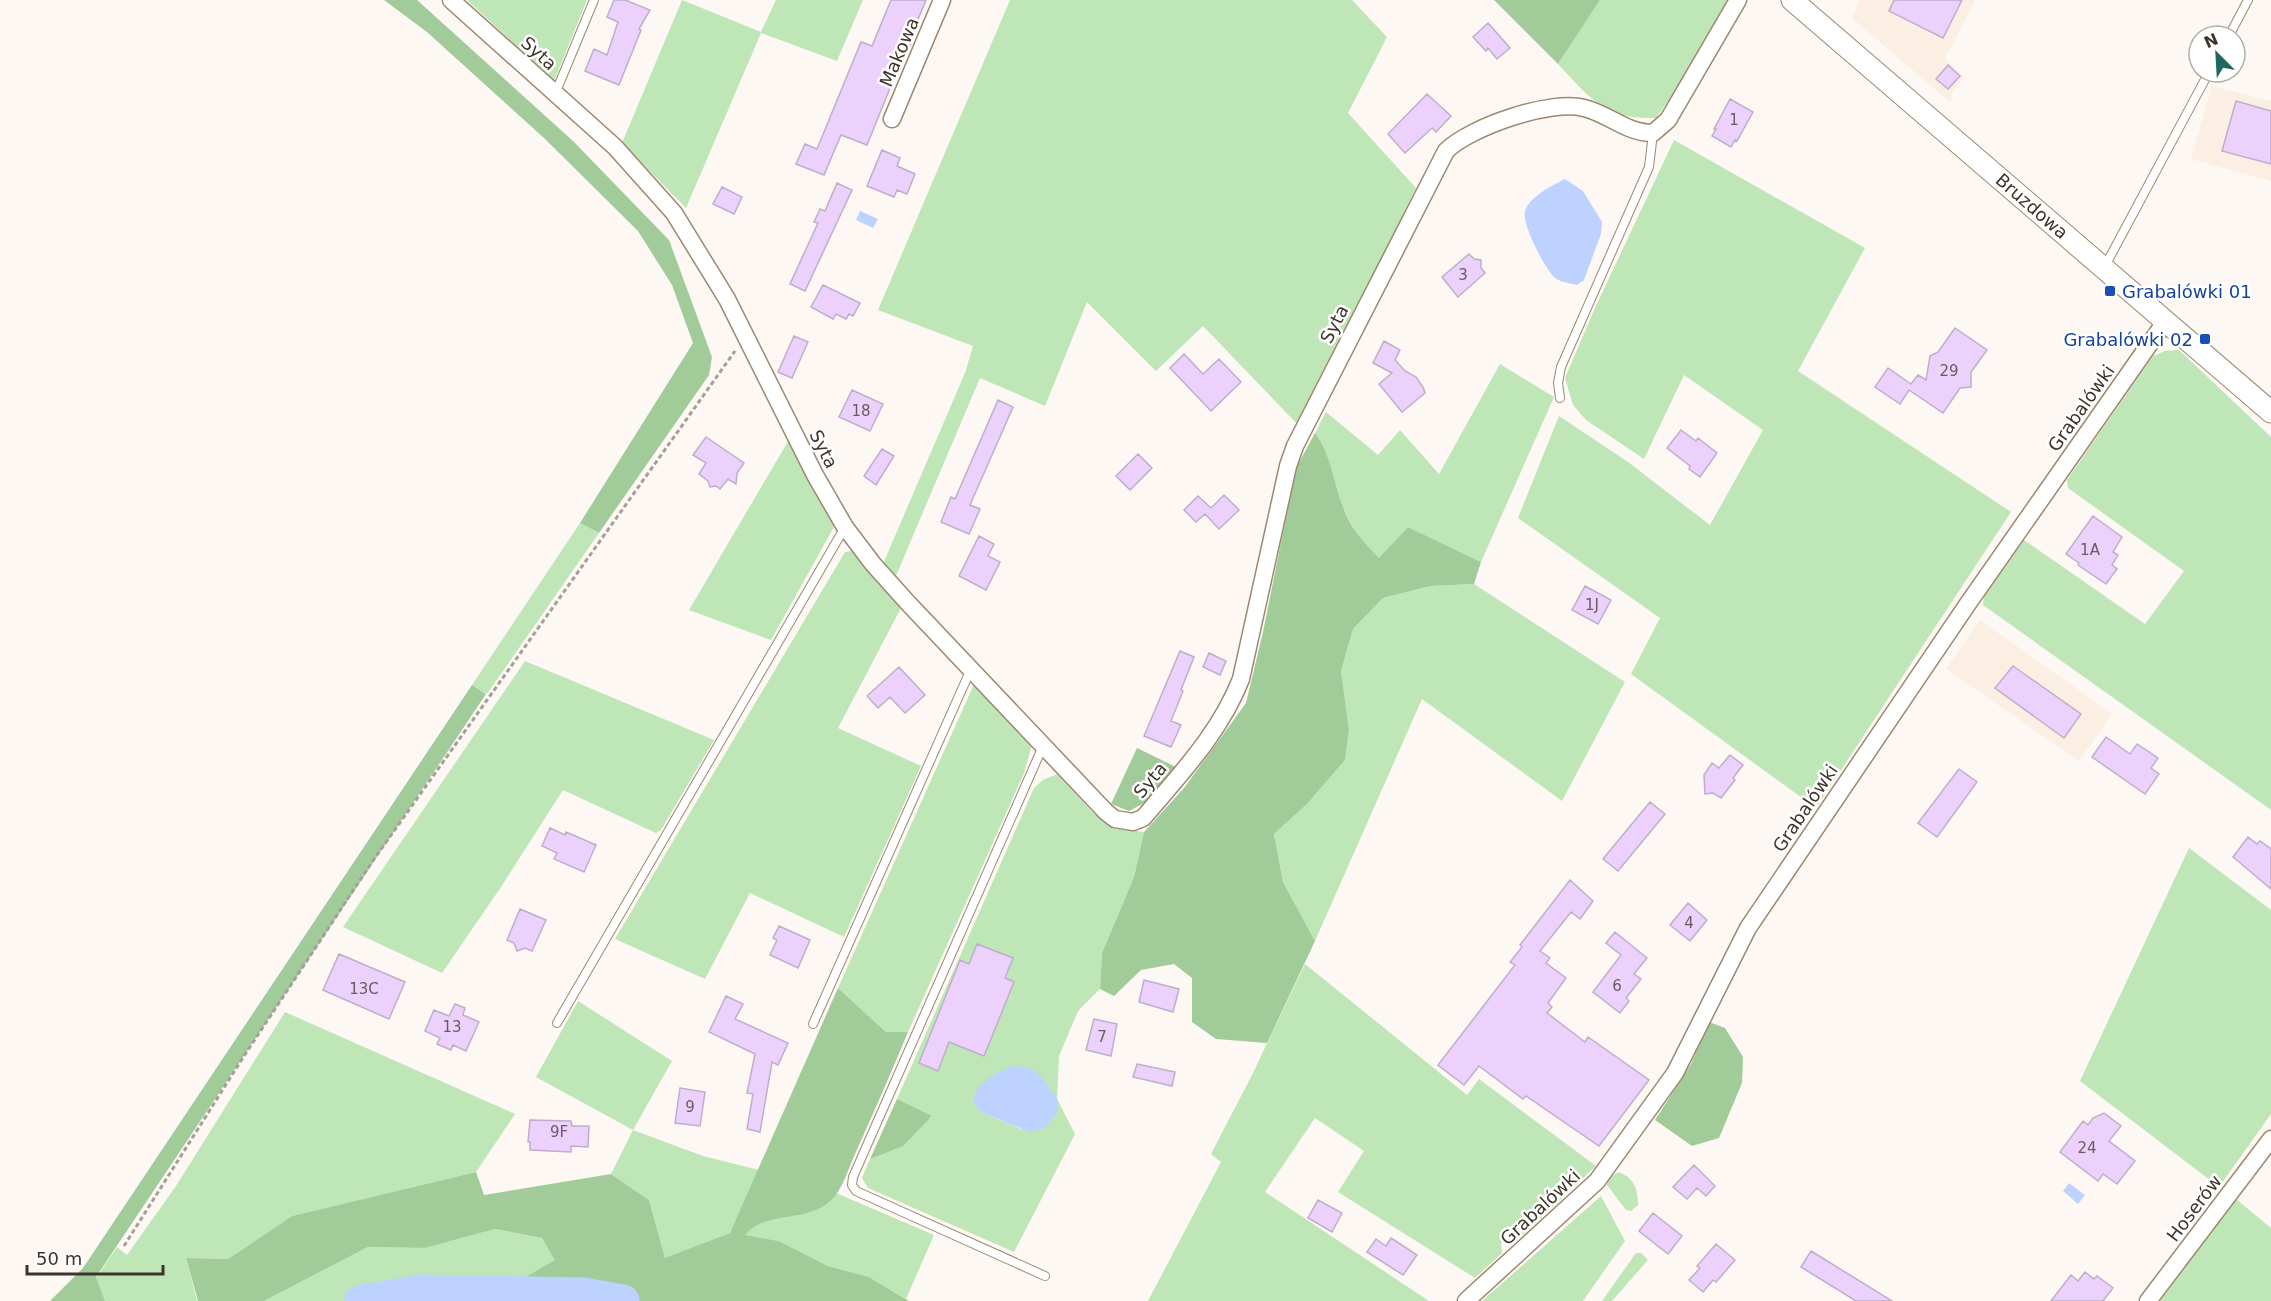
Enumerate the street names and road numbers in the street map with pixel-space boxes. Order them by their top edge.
street label: Makowa [875,14,923,90]
street label: Syta [517,32,561,74]
street label: Bruzdowa [1992,169,2072,243]
street label: Syta [1316,301,1352,347]
street label: Grabalówki [2043,361,2119,455]
street label: Syta [806,426,842,472]
street label: Syta [1129,758,1171,802]
street label: Grabalówki [1768,760,1842,856]
street label: Grabalówki [1496,1165,1584,1249]
street label: Hoserów [2162,1171,2226,1245]

